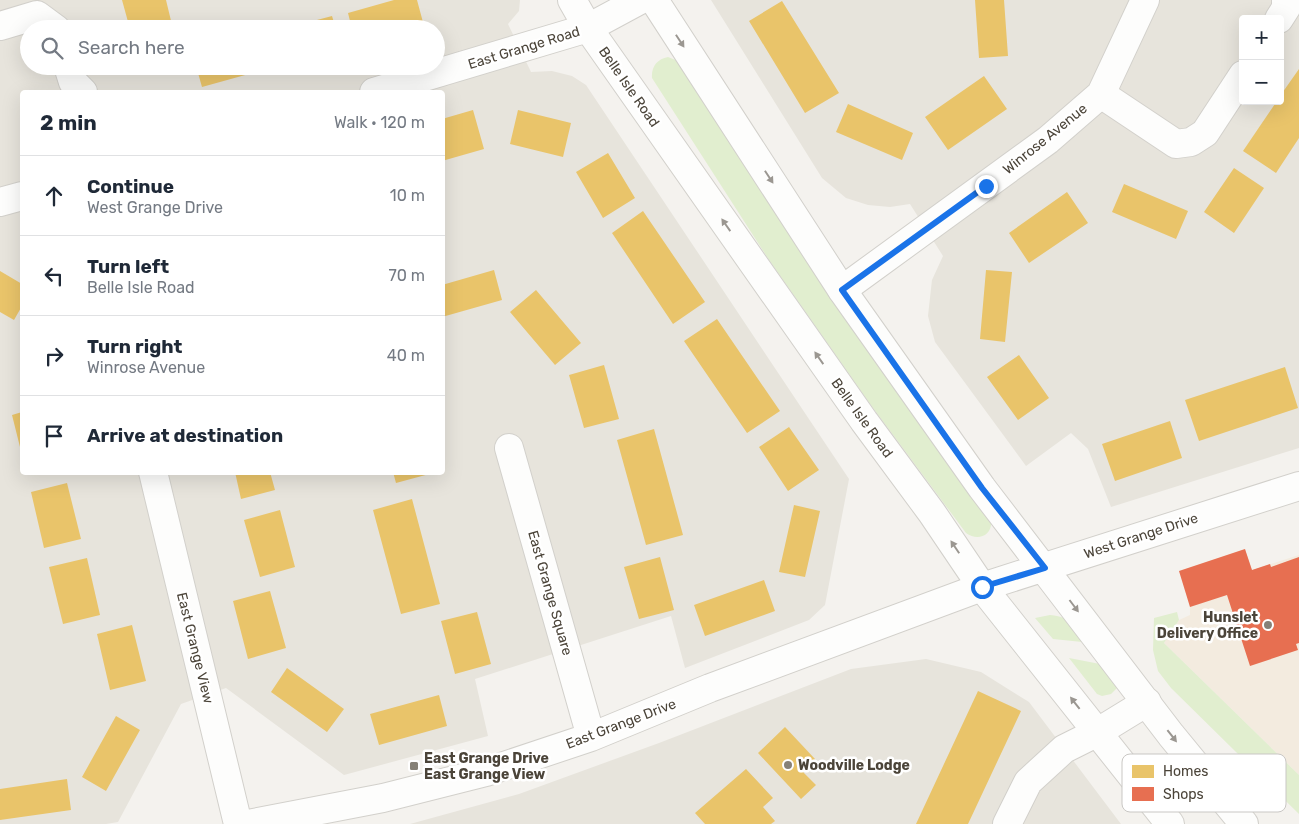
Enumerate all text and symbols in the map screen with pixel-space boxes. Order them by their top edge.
map controls [1239,15,1284,105]
button: + [1239,15,1284,60]
search box [20,20,445,75]
street label: East Grange Road [466,23,582,73]
icon: search [38,34,66,62]
one-way arrow [676,34,685,48]
text: Search here [78,36,185,59]
street label: Belle Isle Road [595,44,663,130]
button: − [1239,60,1284,105]
street label: Winrose Avenue [999,100,1091,178]
text: 2 min [40,110,97,135]
text: Walk · 120 m [334,113,425,132]
one-way arrow [764,171,774,184]
text: Continue [87,175,174,198]
route end [975,175,998,198]
icon: ahead [40,182,68,210]
text: 10 m [390,186,425,205]
text: West Grange Drive [87,198,223,217]
one-way arrow [721,218,731,232]
text: Turn left [87,255,169,278]
icon: left [40,262,68,290]
text: 70 m [388,266,425,285]
text: Belle Isle Road [87,278,195,297]
text: Turn right [87,335,182,358]
icon: right [40,342,68,370]
text: 40 m [387,346,425,365]
one-way arrow [814,351,824,365]
text: Winrose Avenue [87,358,205,377]
street label: Belle Isle Road [827,375,897,461]
icon: arrive [40,422,68,450]
text: Arrive at destination [87,424,283,447]
street label: West Grange Drive [1082,509,1200,562]
street label: East Grange Square [524,529,576,658]
one-way arrow [950,540,960,553]
route start [971,576,994,599]
street label: East Grange View [173,591,217,705]
one-way arrow [1069,600,1079,613]
place label: Hunslet Delivery Office [1157,609,1258,642]
marker: Hunslet Delivery Office [1262,619,1274,631]
street label: East Grange Drive [564,695,679,753]
one-way arrow [1070,697,1081,710]
one-way arrow [1167,729,1178,742]
place label: East Grange Drive East Grange View [424,750,549,783]
legend [1122,754,1286,812]
place label: Woodville Lodge [798,757,910,774]
marker: Woodville Lodge [782,759,794,771]
marker: East Grange Drive East Grange View [408,760,420,772]
text: Homes [1163,763,1208,780]
text: Shops [1163,786,1204,803]

